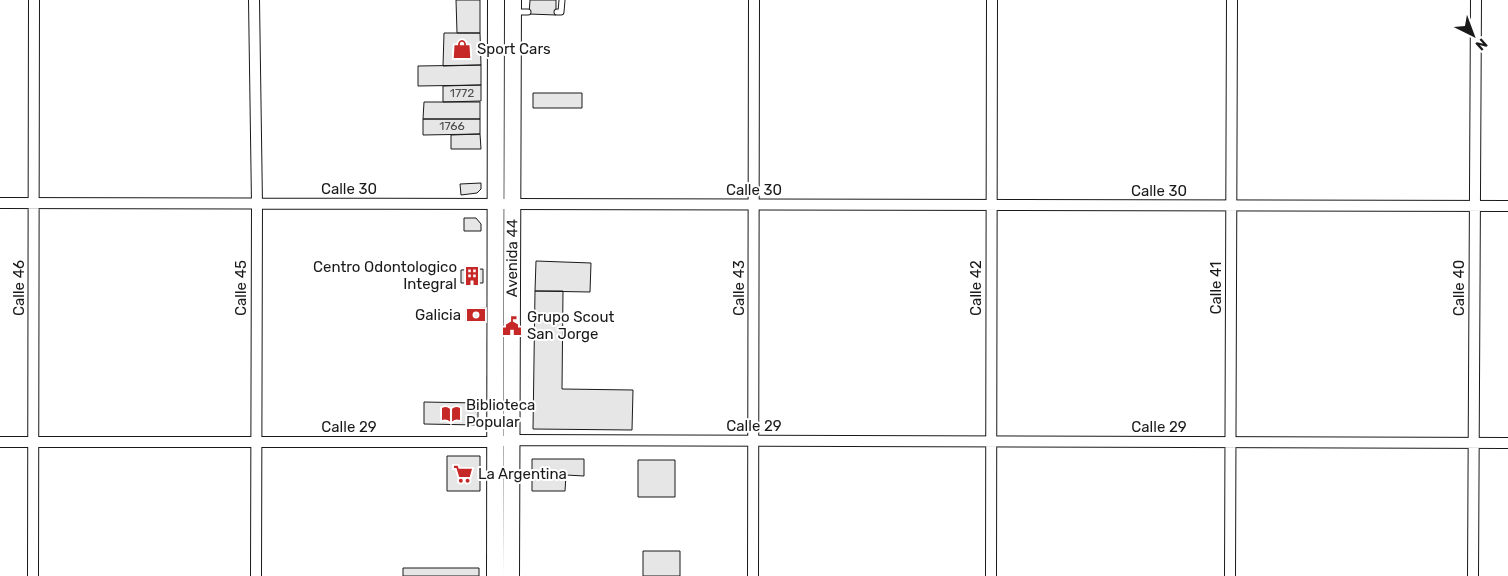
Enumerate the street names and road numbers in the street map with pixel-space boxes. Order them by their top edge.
street label: Calle 30 [321,180,377,198]
street label: Calle 30 [726,181,782,199]
street label: Calle 30 [1131,182,1187,200]
street label: Avenida 44 [503,219,521,297]
street label: Calle 46 [10,260,28,316]
street label: Calle 45 [232,260,250,316]
street label: Calle 43 [730,260,748,316]
street label: Calle 42 [967,260,985,316]
street label: Calle 40 [1450,260,1468,316]
street label: Calle 41 [1207,261,1225,315]
street label: Calle 29 [726,417,782,435]
street label: Calle 29 [321,418,377,436]
street label: Calle 29 [1131,418,1187,436]

